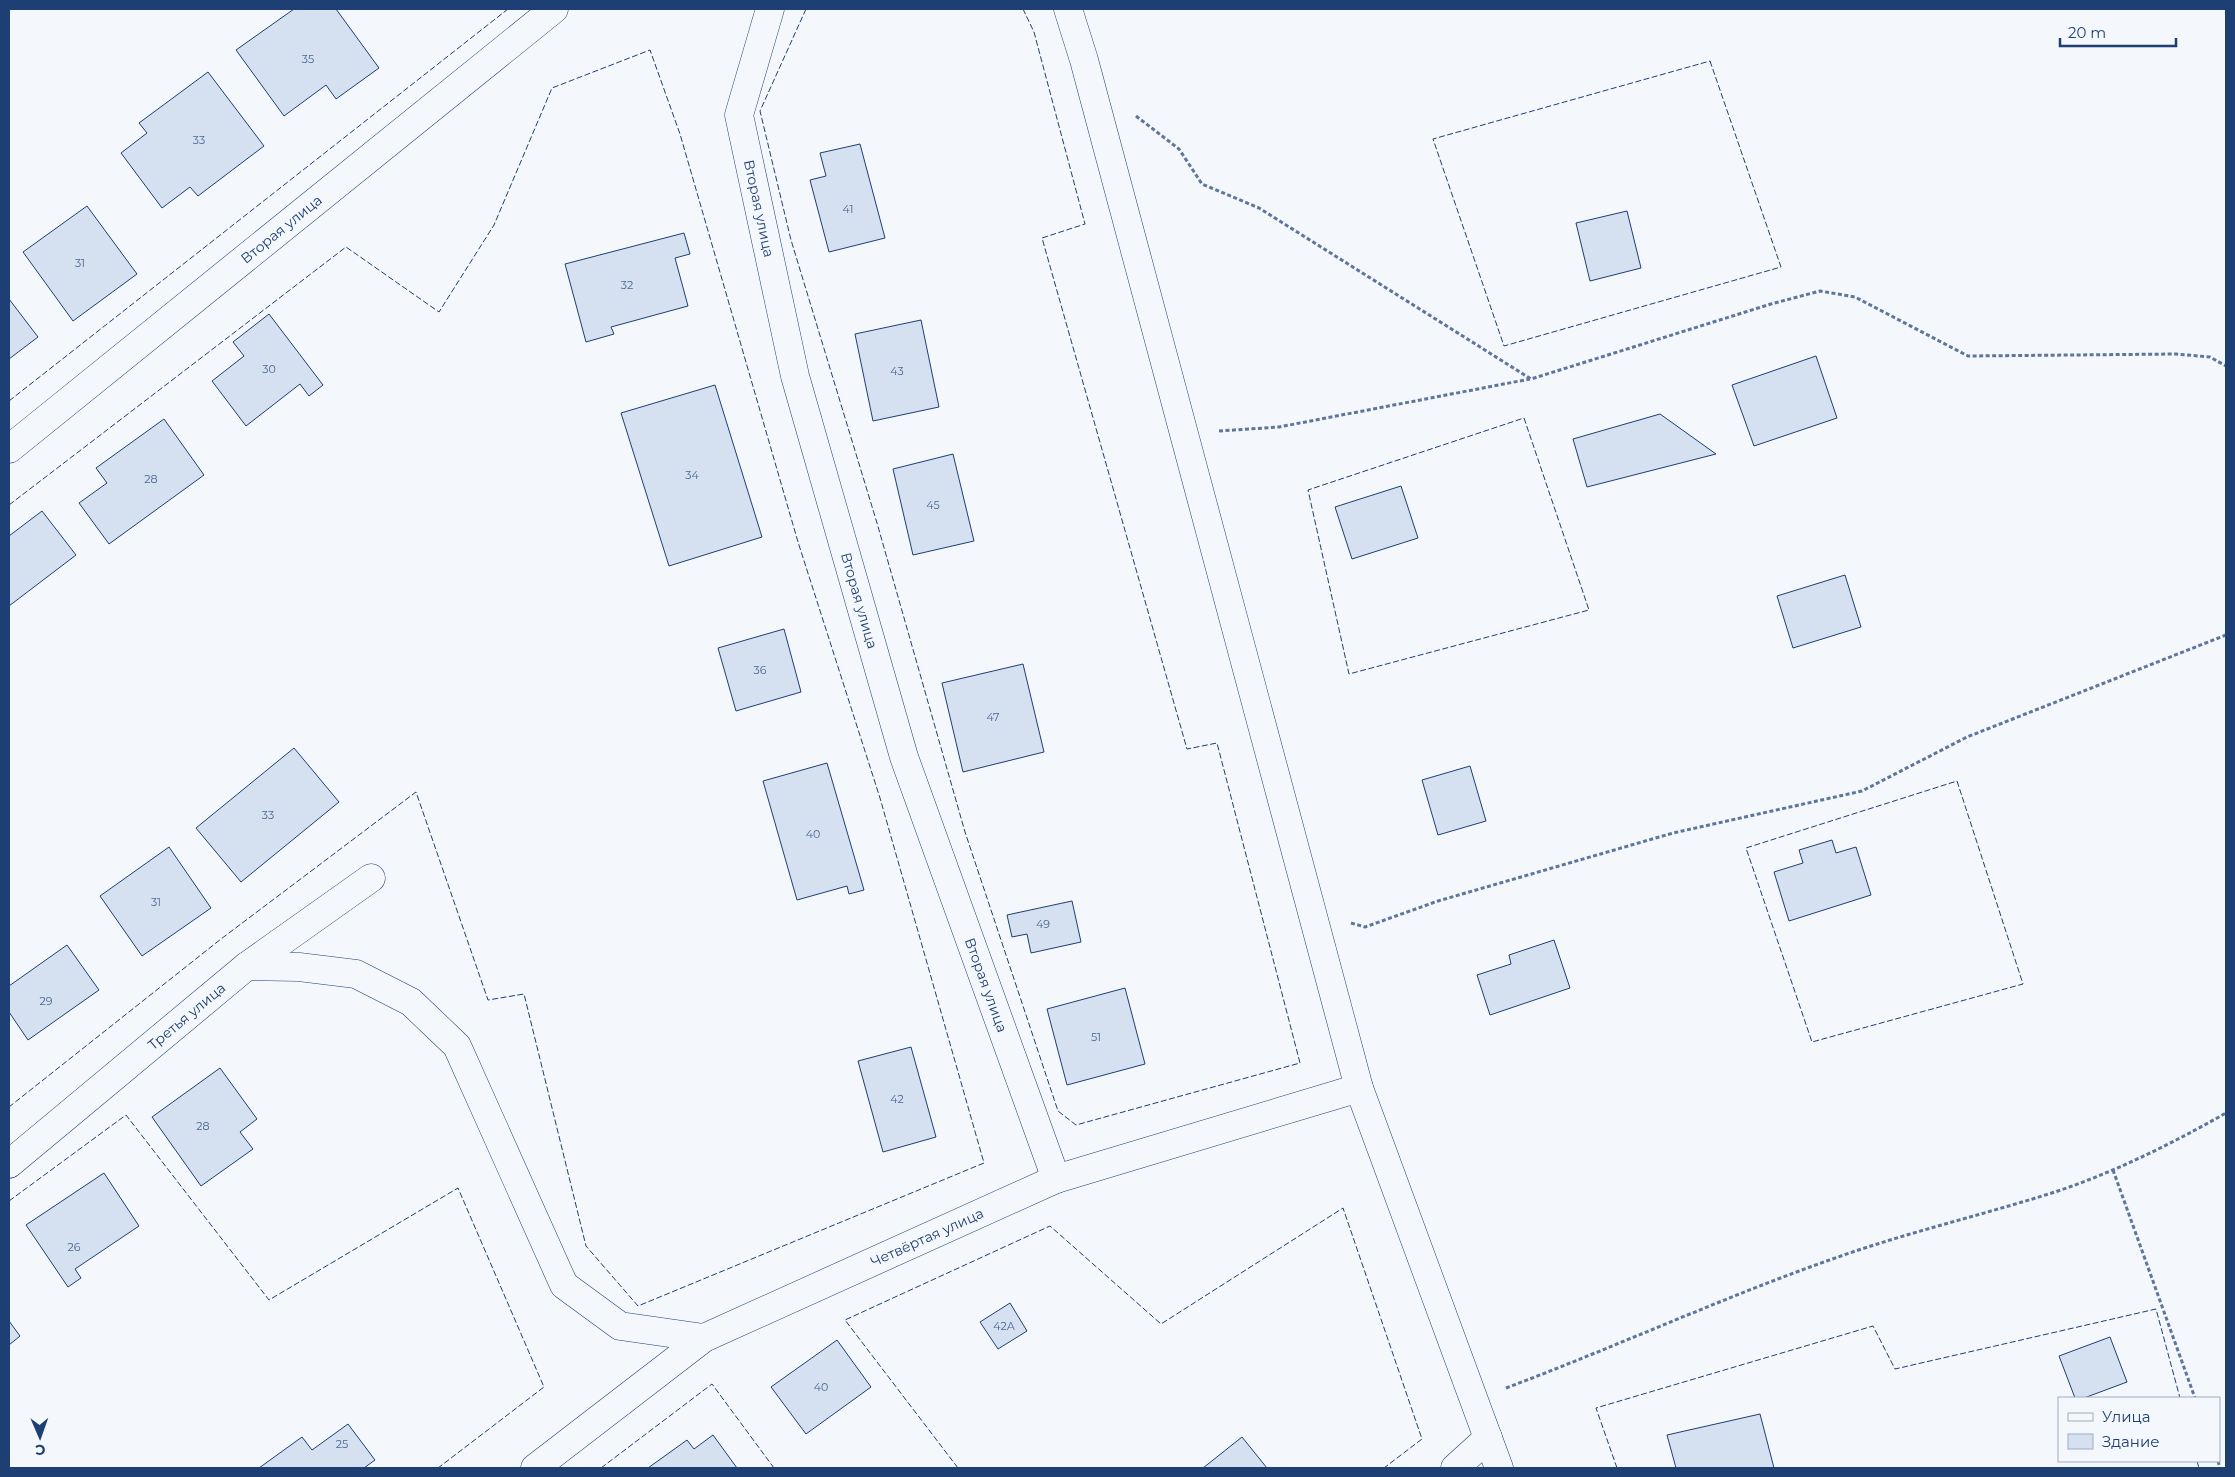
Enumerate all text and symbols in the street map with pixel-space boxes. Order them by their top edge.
scale bar [2060,15,2176,47]
text: 20 m [2068,23,2106,42]
house number: 35 [302,52,314,66]
house number: 33 [193,133,205,147]
street label: Вторая улица [740,158,778,259]
street label: Вторая улица [237,191,326,267]
house number: 41 [843,202,853,216]
house number: 31 [75,256,85,270]
house number: 32 [621,278,633,292]
house number: 30 [262,362,276,376]
house number: 43 [890,364,904,378]
house number: 34 [685,468,699,482]
house number: 28 [144,472,158,486]
house number: 45 [926,498,940,512]
street label: Вторая улица [837,550,882,651]
house number: 36 [754,663,767,677]
house number: 47 [986,710,1000,724]
house number: 33 [262,808,274,822]
house number: 40 [806,827,820,841]
house number: 31 [151,895,161,909]
house number: 49 [1036,917,1050,931]
street label: Вторая улица [961,935,1011,1035]
street label: Третья улица [144,979,229,1054]
house number: 29 [40,994,53,1008]
house number: 51 [1091,1030,1101,1044]
house number: 42 [890,1092,904,1106]
house number: 28 [196,1119,210,1133]
street label: Четвёртая улица [868,1204,986,1271]
house number: 26 [68,1240,81,1254]
house number: 42А [993,1319,1016,1333]
house number: 40 [814,1380,828,1394]
legend [2058,1397,2220,1462]
text: Улица [2102,1407,2150,1426]
north arrow [15,1412,65,1462]
text: Здание [2102,1432,2160,1451]
house number: 25 [336,1437,348,1451]
text: С [35,1441,46,1459]

